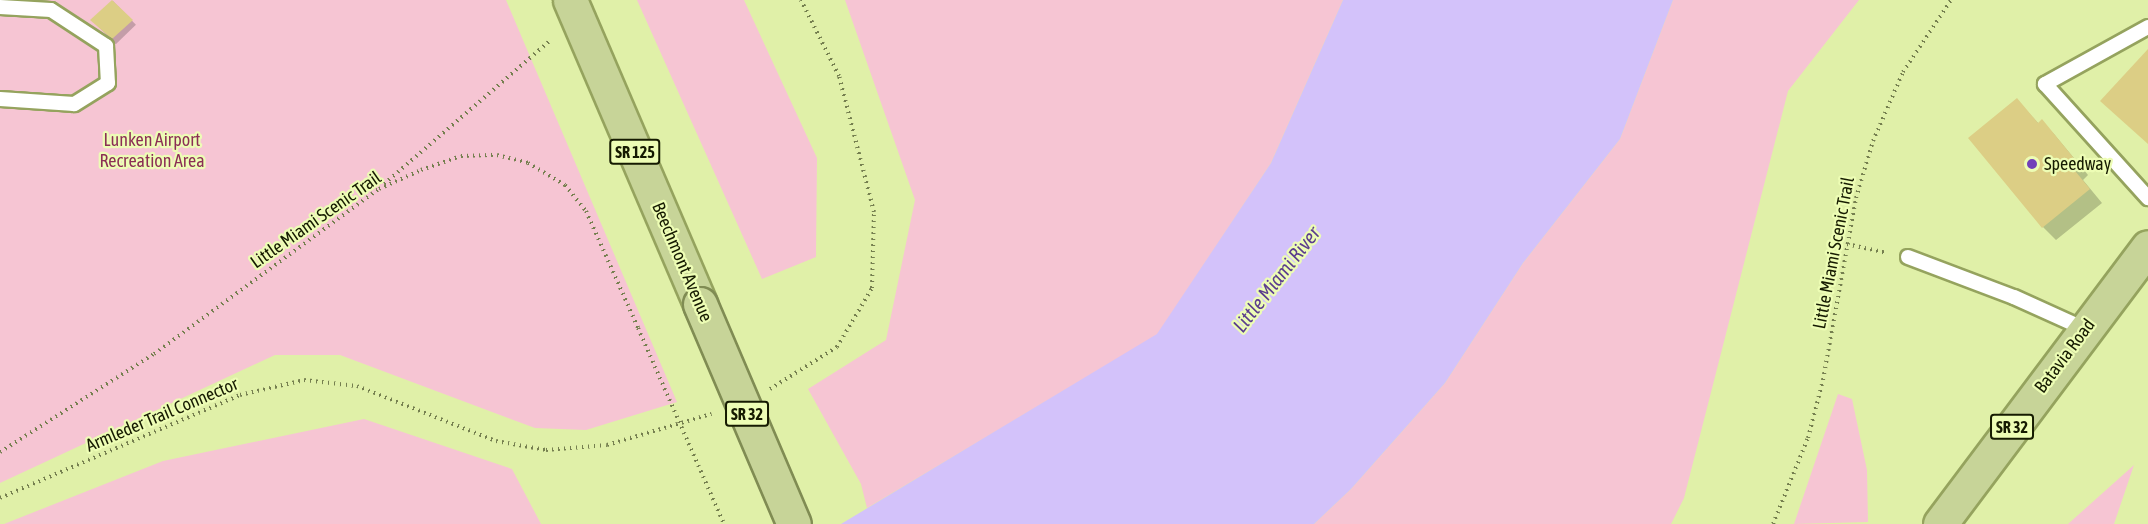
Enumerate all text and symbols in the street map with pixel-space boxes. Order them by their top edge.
park label: Lunken Airport Recreation Area [99,130,205,172]
road number: SR 125 [608,139,662,165]
place label: Speedway [2044,153,2111,175]
marker: Speedway [2025,157,2039,171]
street label: Little Miami Scenic Trail [247,167,385,273]
street label: Little Miami Scenic Trail [1809,175,1859,331]
street label: Beechmont Avenue [647,199,717,325]
water label: Little Miami River [1227,221,1325,337]
street label: Batavia Road [2030,315,2100,397]
street label: Armleder Trail Connector [83,373,241,457]
road number: SR 32 [724,401,770,427]
road number: SR 32 [1990,414,2034,440]

